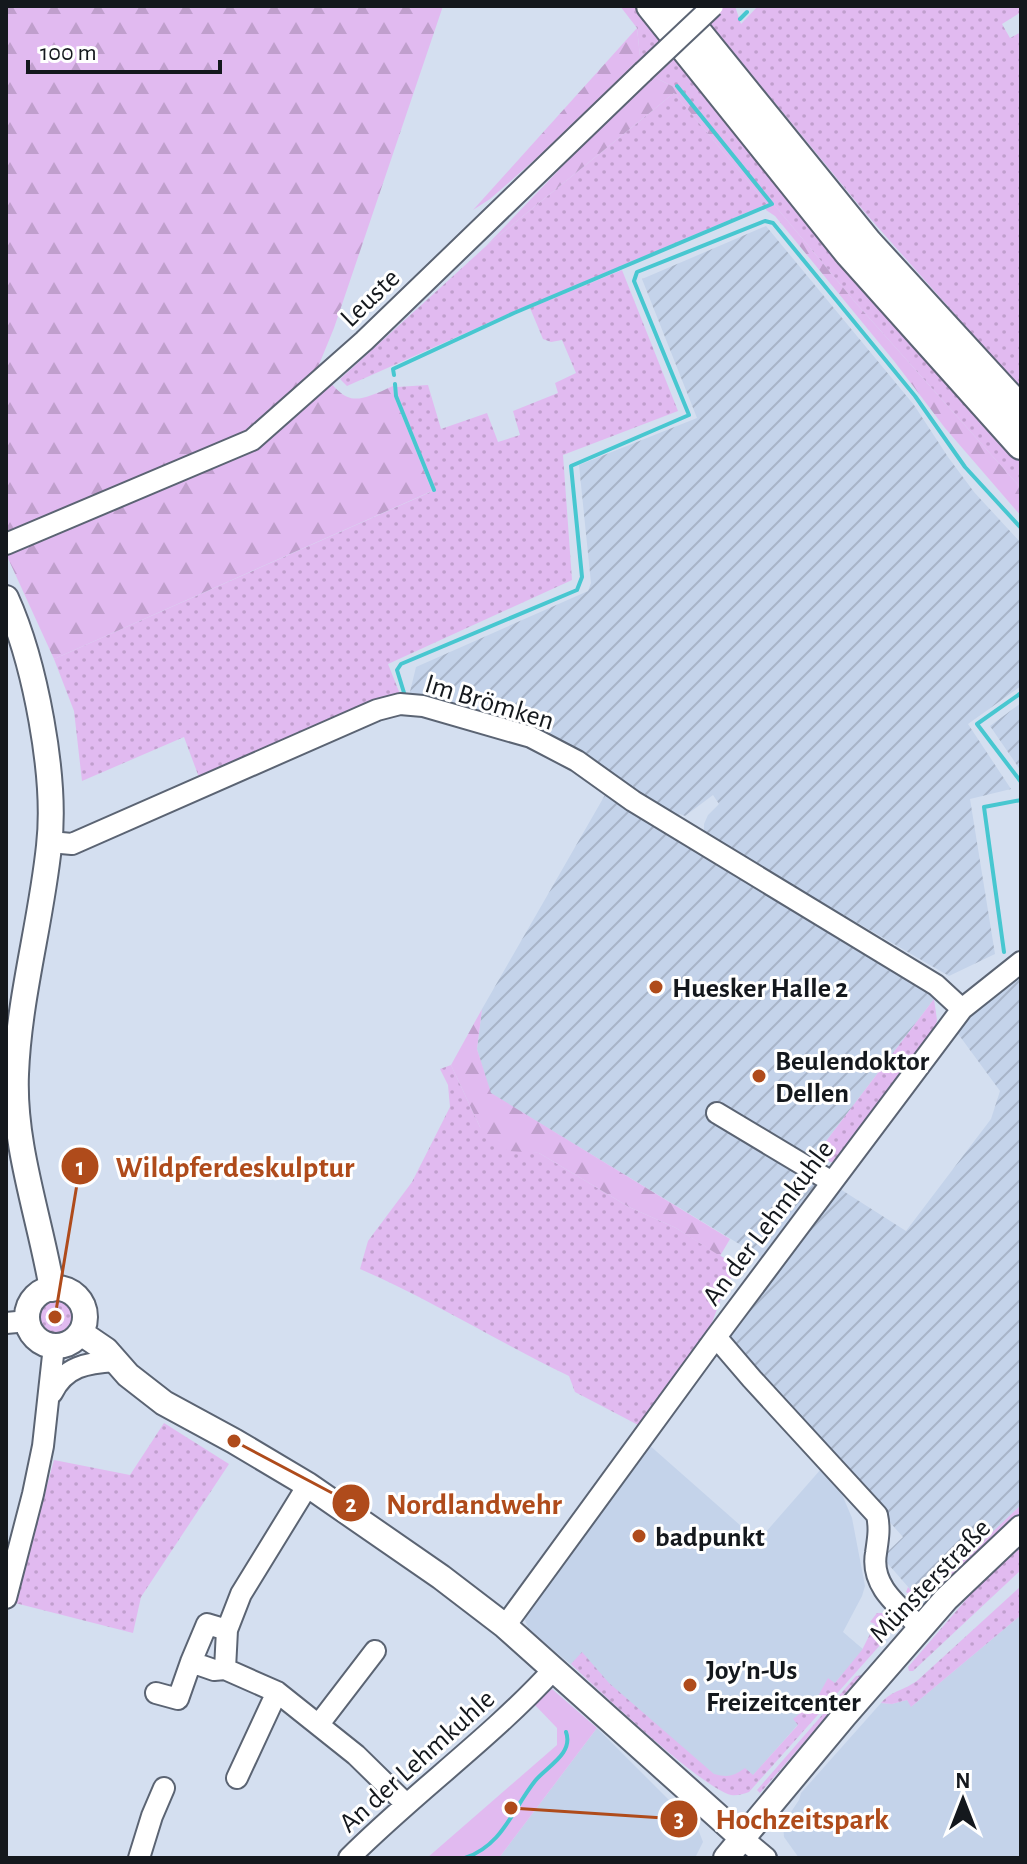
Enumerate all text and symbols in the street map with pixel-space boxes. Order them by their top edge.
scale bar [28,24,220,74]
text: 100 m [40,41,97,65]
street label: Leuste [335,264,405,333]
street label: Im Brömken [421,670,557,736]
place label: Huesker Halle 2 [672,975,848,1003]
marker: Huesker Halle 2 [647,978,665,996]
place label: Beulendoktor Dellen [775,1048,930,1108]
marker: Beulendoktor Dellen [750,1067,768,1085]
street label: An der Lehmkuhle [698,1136,839,1311]
callout: Wildpferdeskulptur [60,1139,371,1193]
text: Wildpferdeskulptur [116,1153,355,1183]
text: 1 [76,1156,84,1180]
callout: Nordlandwehr [331,1476,578,1530]
text: Nordlandwehr [386,1490,562,1520]
text: 2 [345,1493,357,1517]
street label: Münsterstraße [865,1514,996,1649]
place label: badpunkt [655,1524,765,1552]
marker: badpunkt [630,1527,648,1545]
place label: Joy'n-Us Freizeitcenter [706,1657,861,1717]
marker: Joy'n-Us Freizeitcenter [681,1676,699,1694]
street label: An der Lehmkuhle [334,1685,500,1838]
north arrow [923,1760,1003,1840]
text: N [955,1770,971,1792]
callout: Hochzeitspark [659,1792,904,1846]
text: Hochzeitspark [715,1805,889,1835]
text: 3 [674,1808,684,1832]

